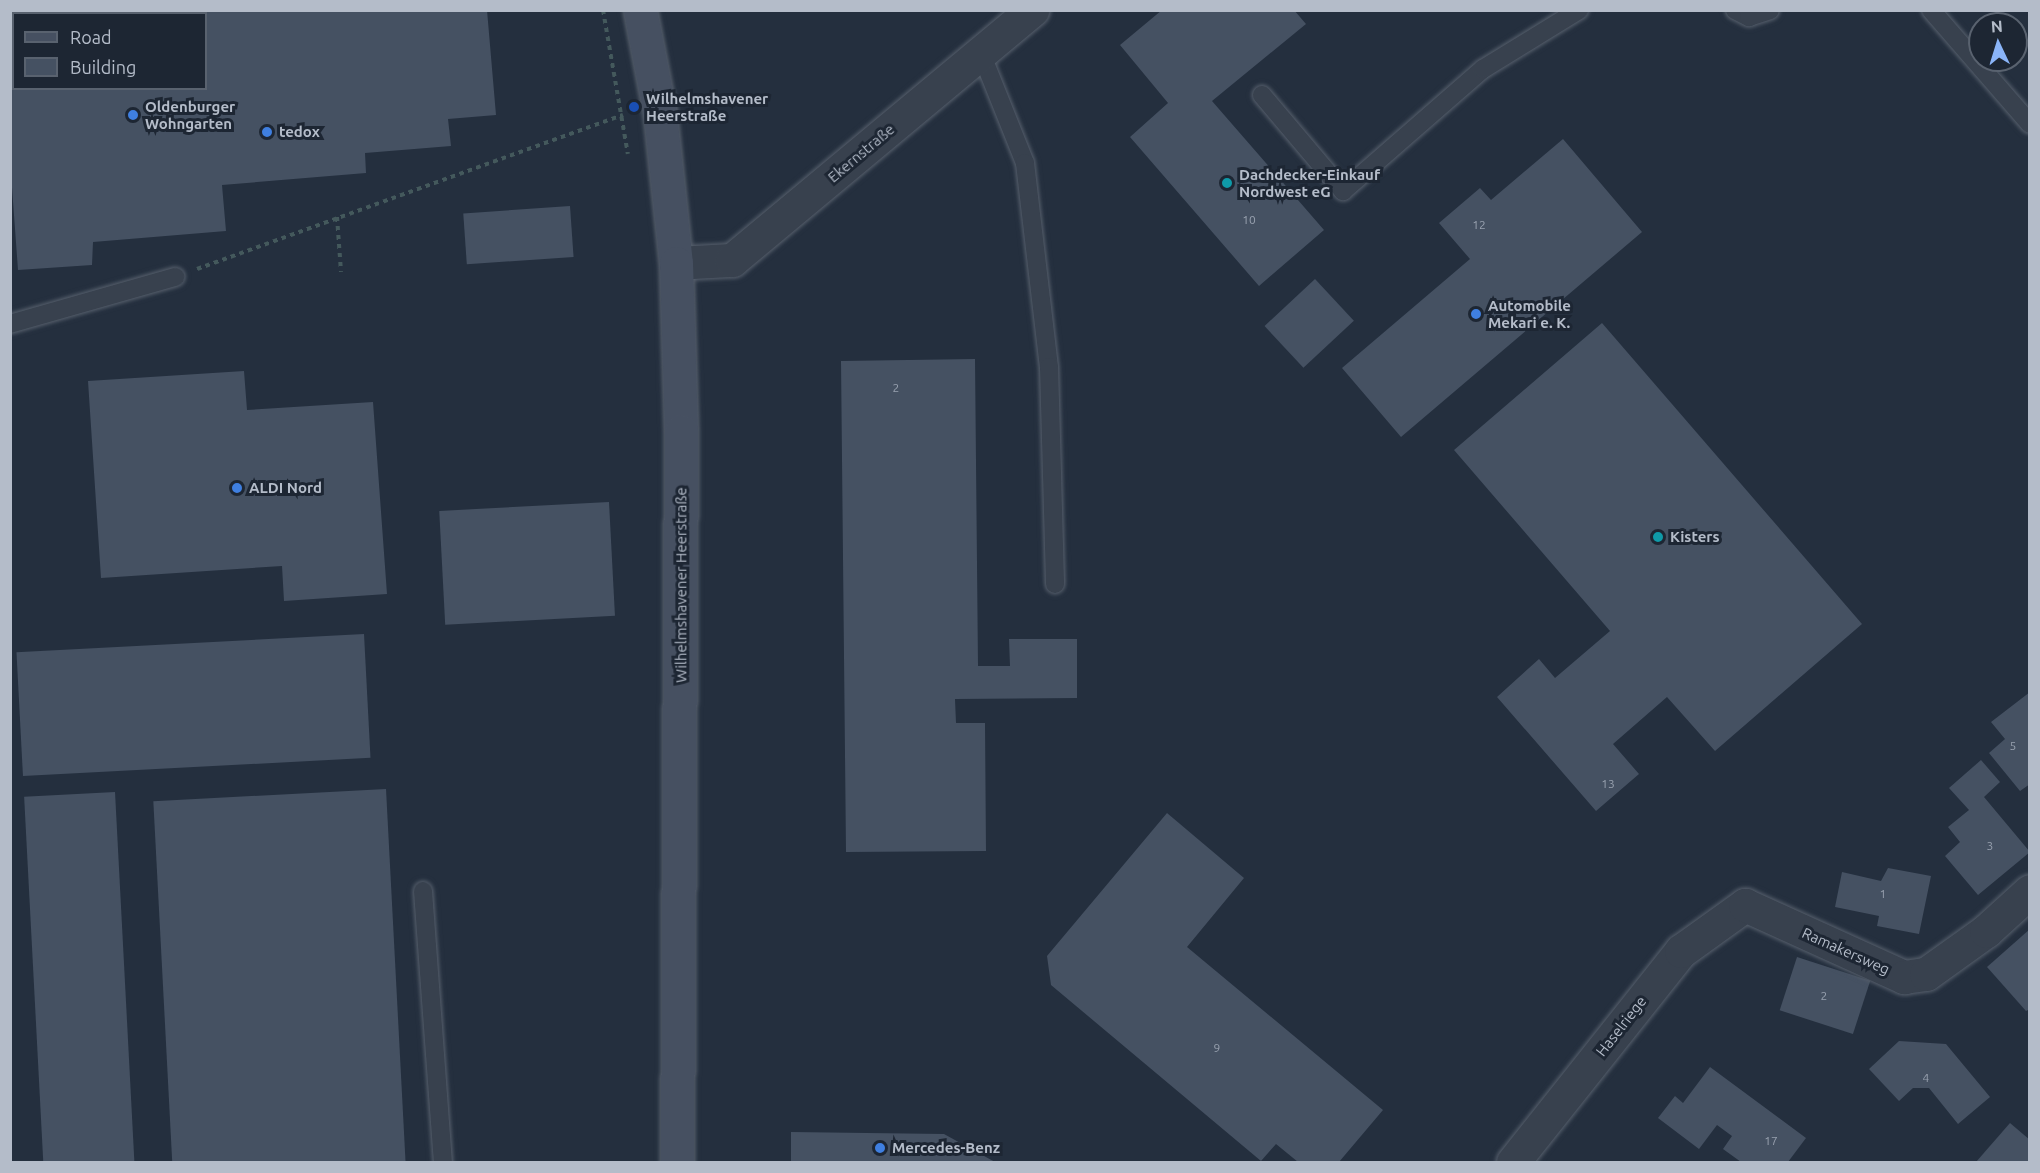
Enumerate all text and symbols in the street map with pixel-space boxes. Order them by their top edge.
legend [12,12,207,90]
north arrow [1968,12,2028,72]
text: N [1990,17,2003,35]
text: Road [70,27,112,47]
text: Building [70,57,136,77]
place label: Wilhelmshavener Heerstraße [646,89,768,124]
place label: Oldenburger Wohngarten [145,97,235,132]
marker: Wilhelmshavener Heerstraße [627,100,641,114]
marker: Oldenburger Wohngarten [126,108,140,122]
street label: Ekernstraße [824,120,898,186]
place label: tedox [279,123,320,141]
marker: tedox [260,125,274,139]
place label: Dachdecker-Einkauf Nordwest eG [1239,165,1380,200]
marker: Dachdecker-Einkauf Nordwest eG [1220,176,1234,190]
house number: 10 [1242,213,1256,227]
house number: 12 [1472,218,1486,232]
place label: Automobile Mekari e. K. [1488,296,1571,331]
marker: Automobile Mekari e. K. [1469,307,1483,321]
house number: 2 [893,381,899,395]
place label: ALDI Nord [249,479,322,497]
marker: ALDI Nord [230,481,244,495]
street label: Wilhelmshavener Heerstraße [672,487,690,683]
place label: Kisters [1670,528,1720,546]
marker: Kisters [1651,530,1665,544]
house number: 5 [2010,739,2016,753]
house number: 13 [1601,777,1615,791]
house number: 3 [1987,839,1993,853]
house number: 1 [1880,887,1886,901]
street label: Ramakersweg [1799,924,1893,978]
house number: 2 [1821,989,1827,1003]
street label: Haselriege [1592,992,1650,1060]
house number: 9 [1214,1041,1220,1055]
house number: 4 [1923,1071,1929,1085]
house number: 17 [1764,1134,1778,1148]
place label: Mercedes-Benz [892,1139,1000,1157]
marker: Mercedes-Benz [873,1141,887,1155]

